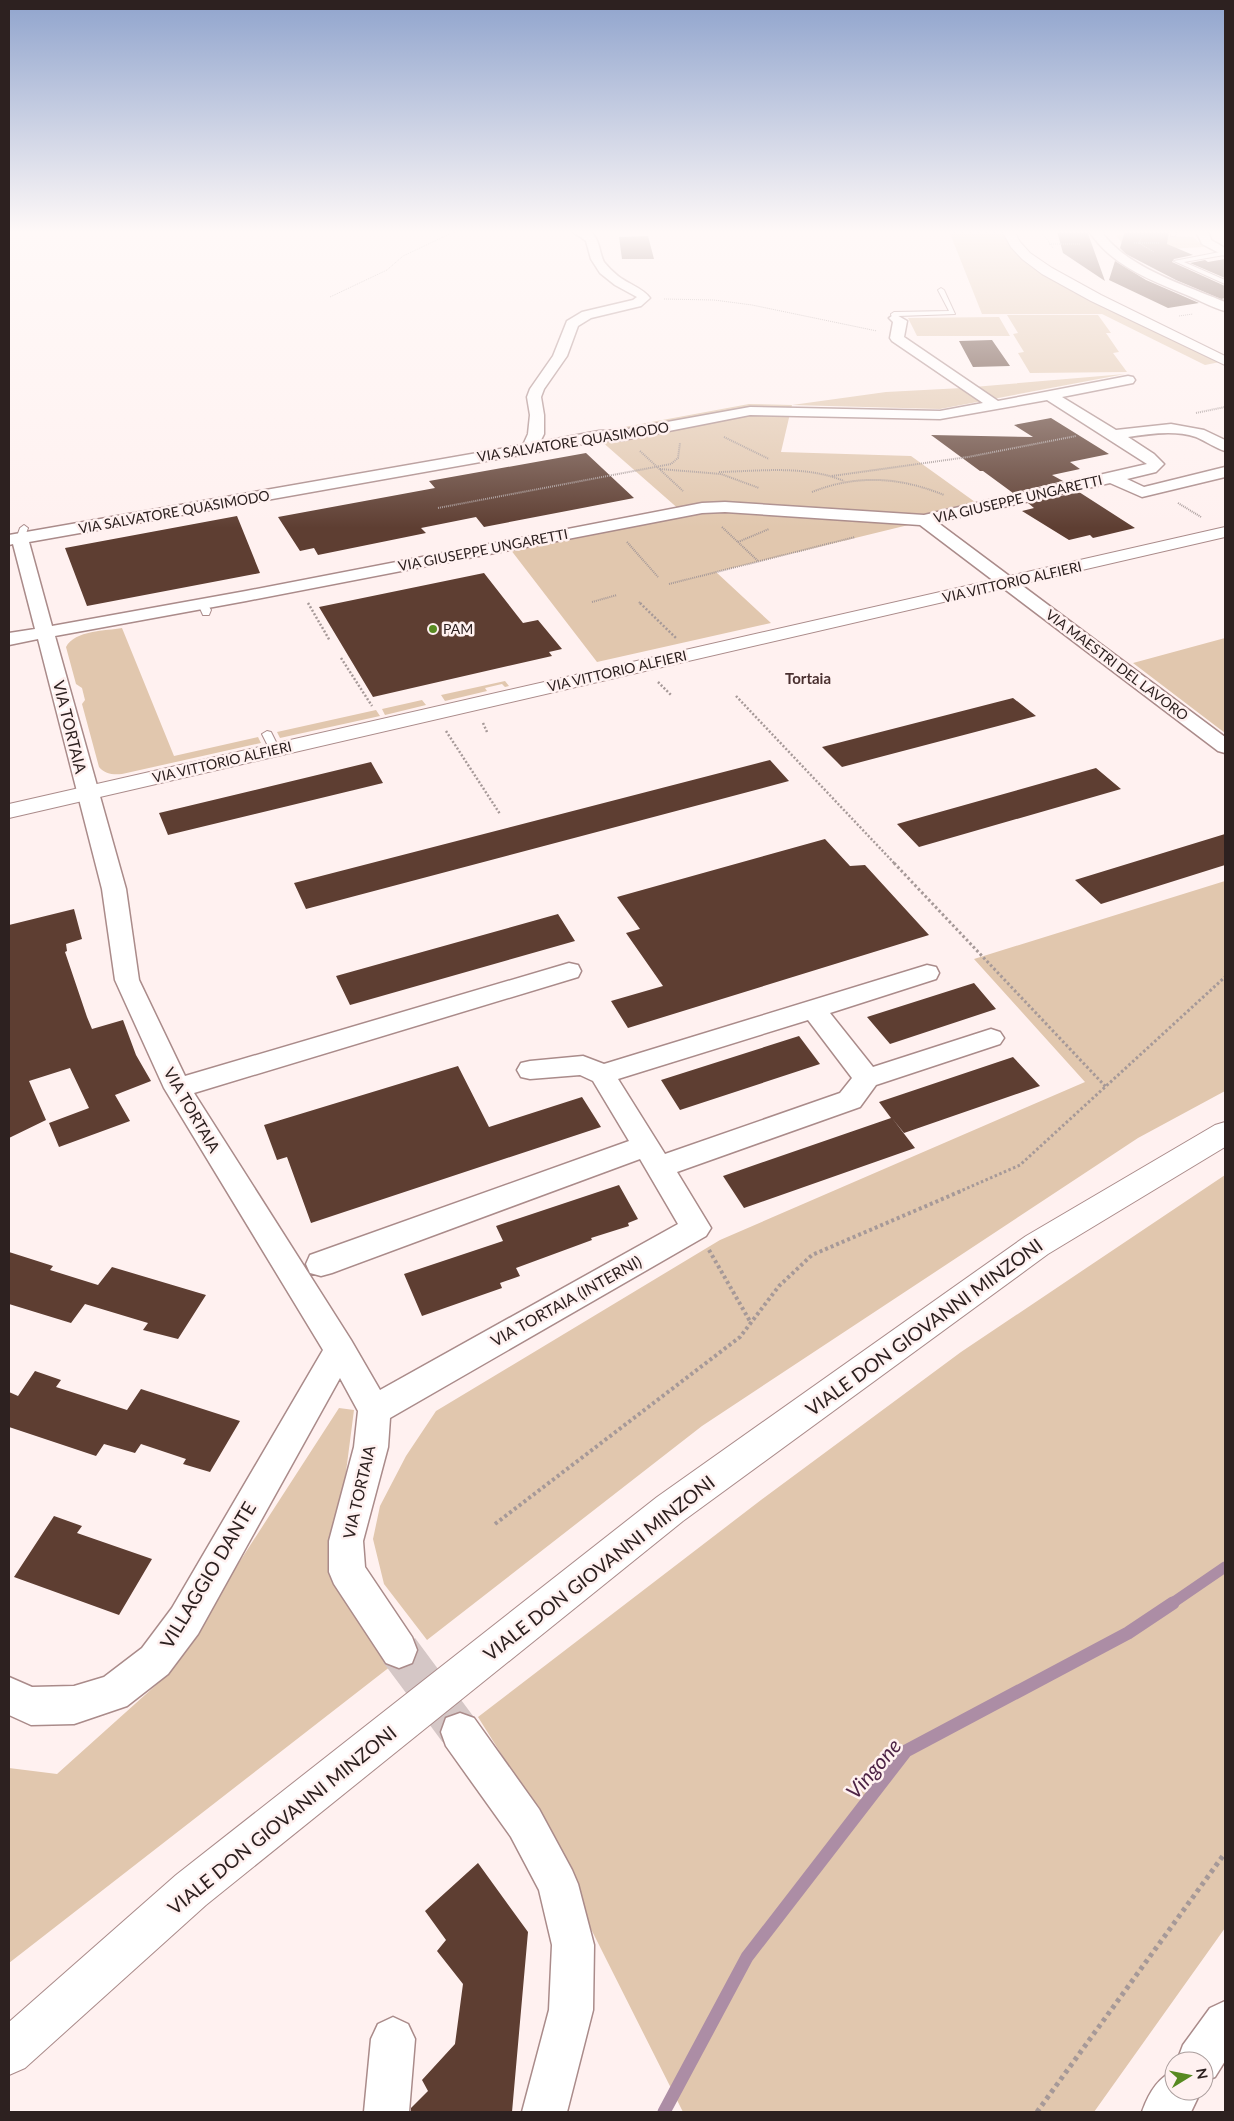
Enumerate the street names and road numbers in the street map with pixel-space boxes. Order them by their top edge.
street label: VIA SALVATORE QUASIMODO [476,418,670,465]
street label: VIA GIUSEPPE UNGARETTI [932,471,1104,526]
street label: VIA SALVATORE QUASIMODO [77,486,271,537]
street label: VIA GIUSEPPE UNGARETTI [397,525,569,574]
street label: VIA VITTORIO ALFIERI [941,557,1083,606]
street label: VIA MAESTRI DEL LAVORO [1043,605,1192,724]
street label: VIA VITTORIO ALFIERI [546,646,688,695]
street label: VIA TORTAIA [50,678,91,775]
street label: VIA VITTORIO ALFIERI [151,737,293,786]
street label: VIA TORTAIA [160,1064,225,1156]
street label: VIALE DON GIOVANNI MINZONI [801,1233,1047,1420]
street label: VIA TORTAIA (INTERNI) [487,1251,644,1350]
street label: VIA TORTAIA [339,1443,379,1540]
street label: VIALE DON GIOVANNI MINZONI [478,1470,719,1665]
street label: VILLAGGIO DANTE [155,1497,260,1652]
street label: VIALE DON GIOVANNI MINZONI [163,1720,401,1919]

